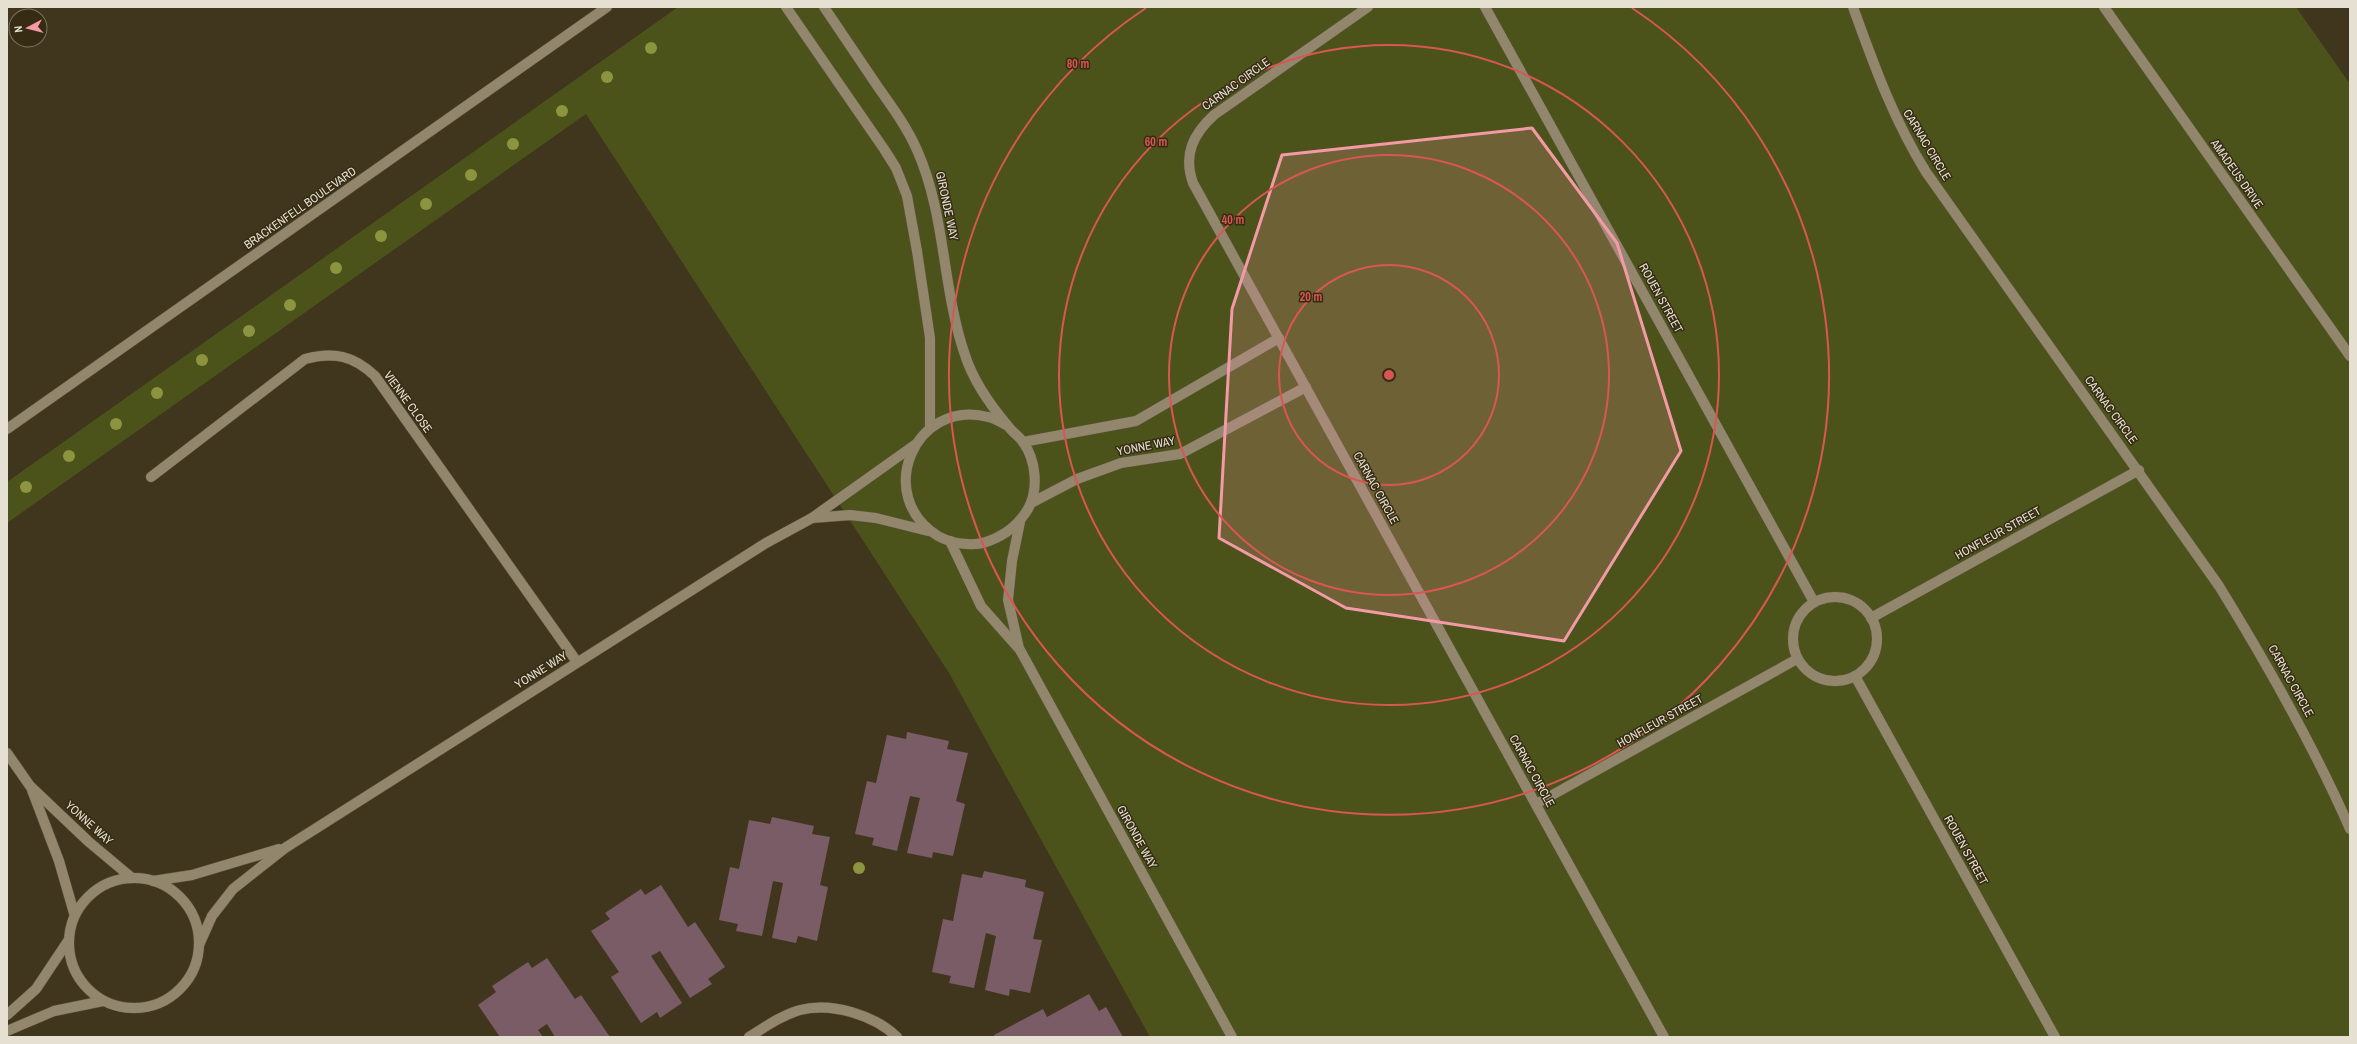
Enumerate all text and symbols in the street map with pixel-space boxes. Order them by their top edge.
north arrow [8,8,48,48]
text: N [11,25,25,33]
street label: CARNAC CIRCLE [1199,54,1273,114]
text: 80 m [1067,56,1089,72]
street label: CARNAC CIRCLE [1899,106,1955,184]
text: 60 m [1145,134,1167,150]
street label: AMADEUS DRIVE [2207,135,2267,212]
street label: BRACKENFELL BOULEVARD [241,163,359,253]
street label: GIRONDE WAY [932,170,962,242]
text: 40 m [1222,212,1244,228]
street label: ROUEN STREET [1635,260,1687,336]
text: 20 m [1300,289,1322,305]
street label: VIENNE CLOSE [380,368,436,436]
centre of rings [1382,368,1396,382]
street label: CARNAC CIRCLE [2081,373,2141,447]
street label: YONNE WAY [1115,432,1177,459]
street label: CARNAC CIRCLE [1350,449,1402,527]
street label: HONFLEUR STREET [1952,503,2044,563]
street label: CARNAC CIRCLE [2265,642,2317,720]
street label: YONNE WAY [512,647,571,692]
street label: HONFLEUR STREET [1614,691,1706,751]
street label: CARNAC CIRCLE [1506,732,1558,810]
street label: YONNE WAY [62,797,117,849]
street label: GIRONDE WAY [1113,803,1161,872]
street label: ROUEN STREET [1940,812,1992,888]

